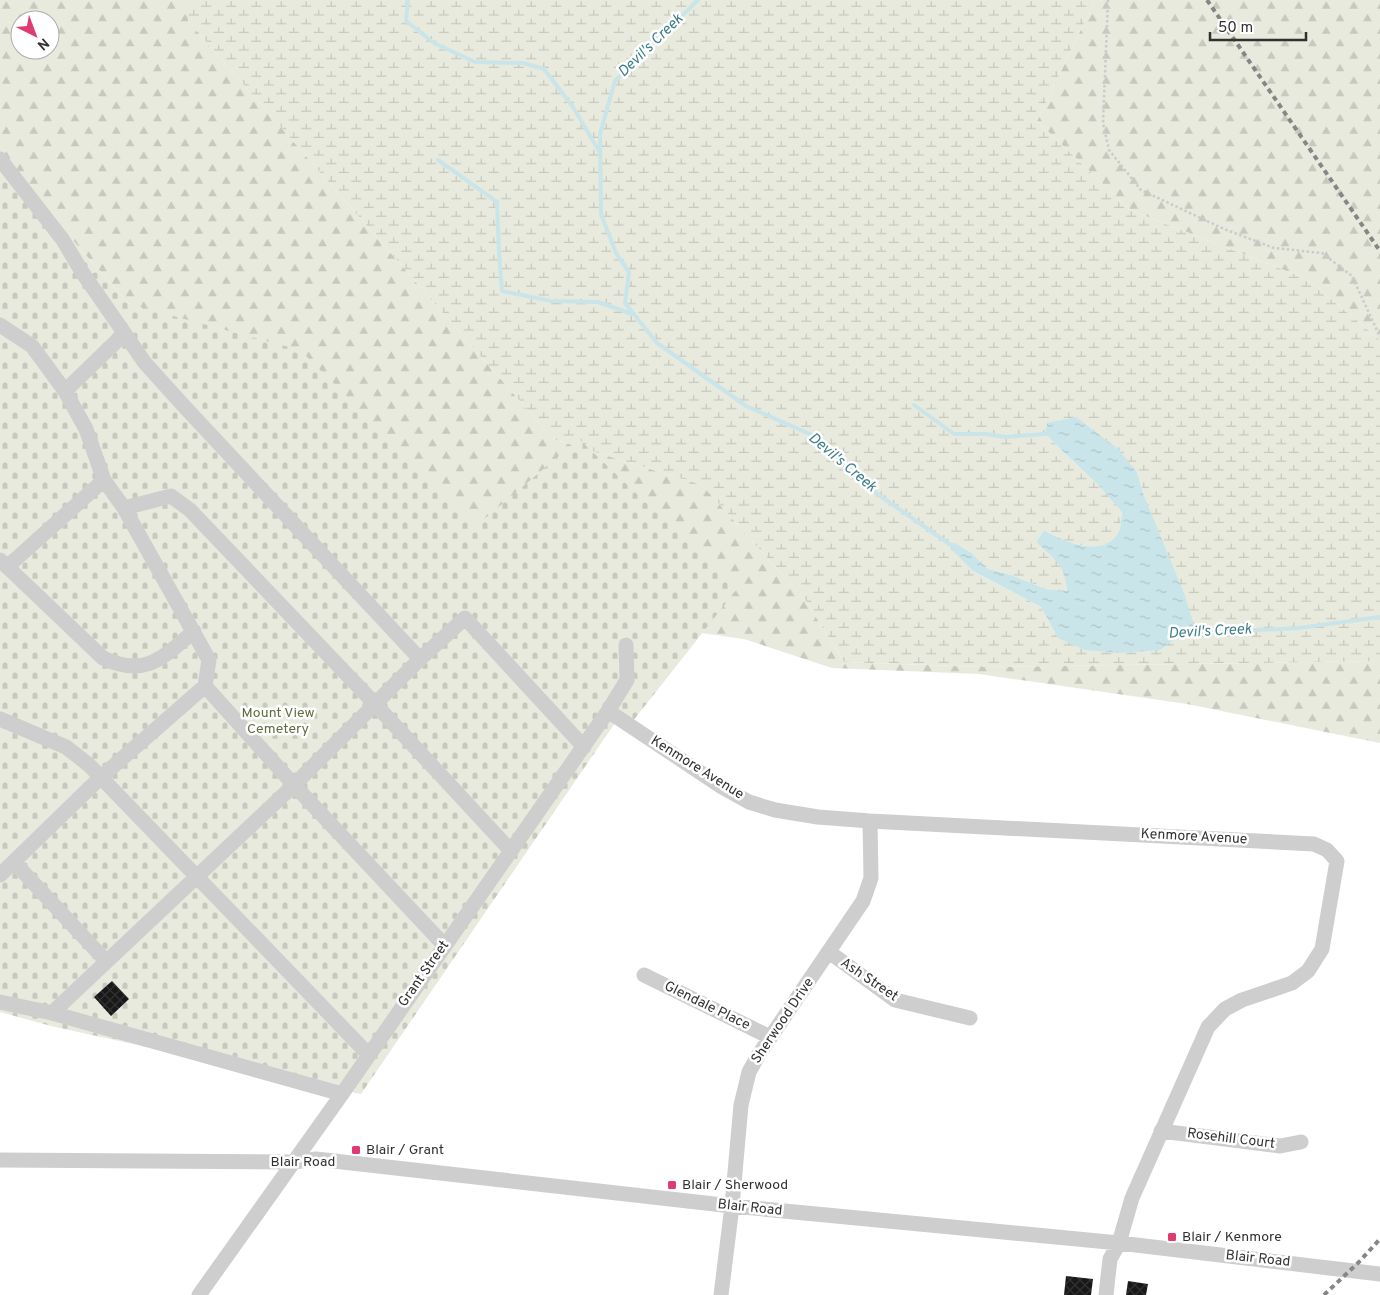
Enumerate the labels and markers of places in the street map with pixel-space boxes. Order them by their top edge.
place label: Blair / Grant [366,1142,444,1159]
marker: Blair / Grant [350,1144,362,1156]
place label: Blair / Sherwood [682,1177,788,1194]
marker: Blair / Sherwood [666,1179,678,1191]
place label: Blair / Kenmore [1182,1229,1282,1246]
marker: Blair / Kenmore [1166,1231,1178,1243]

